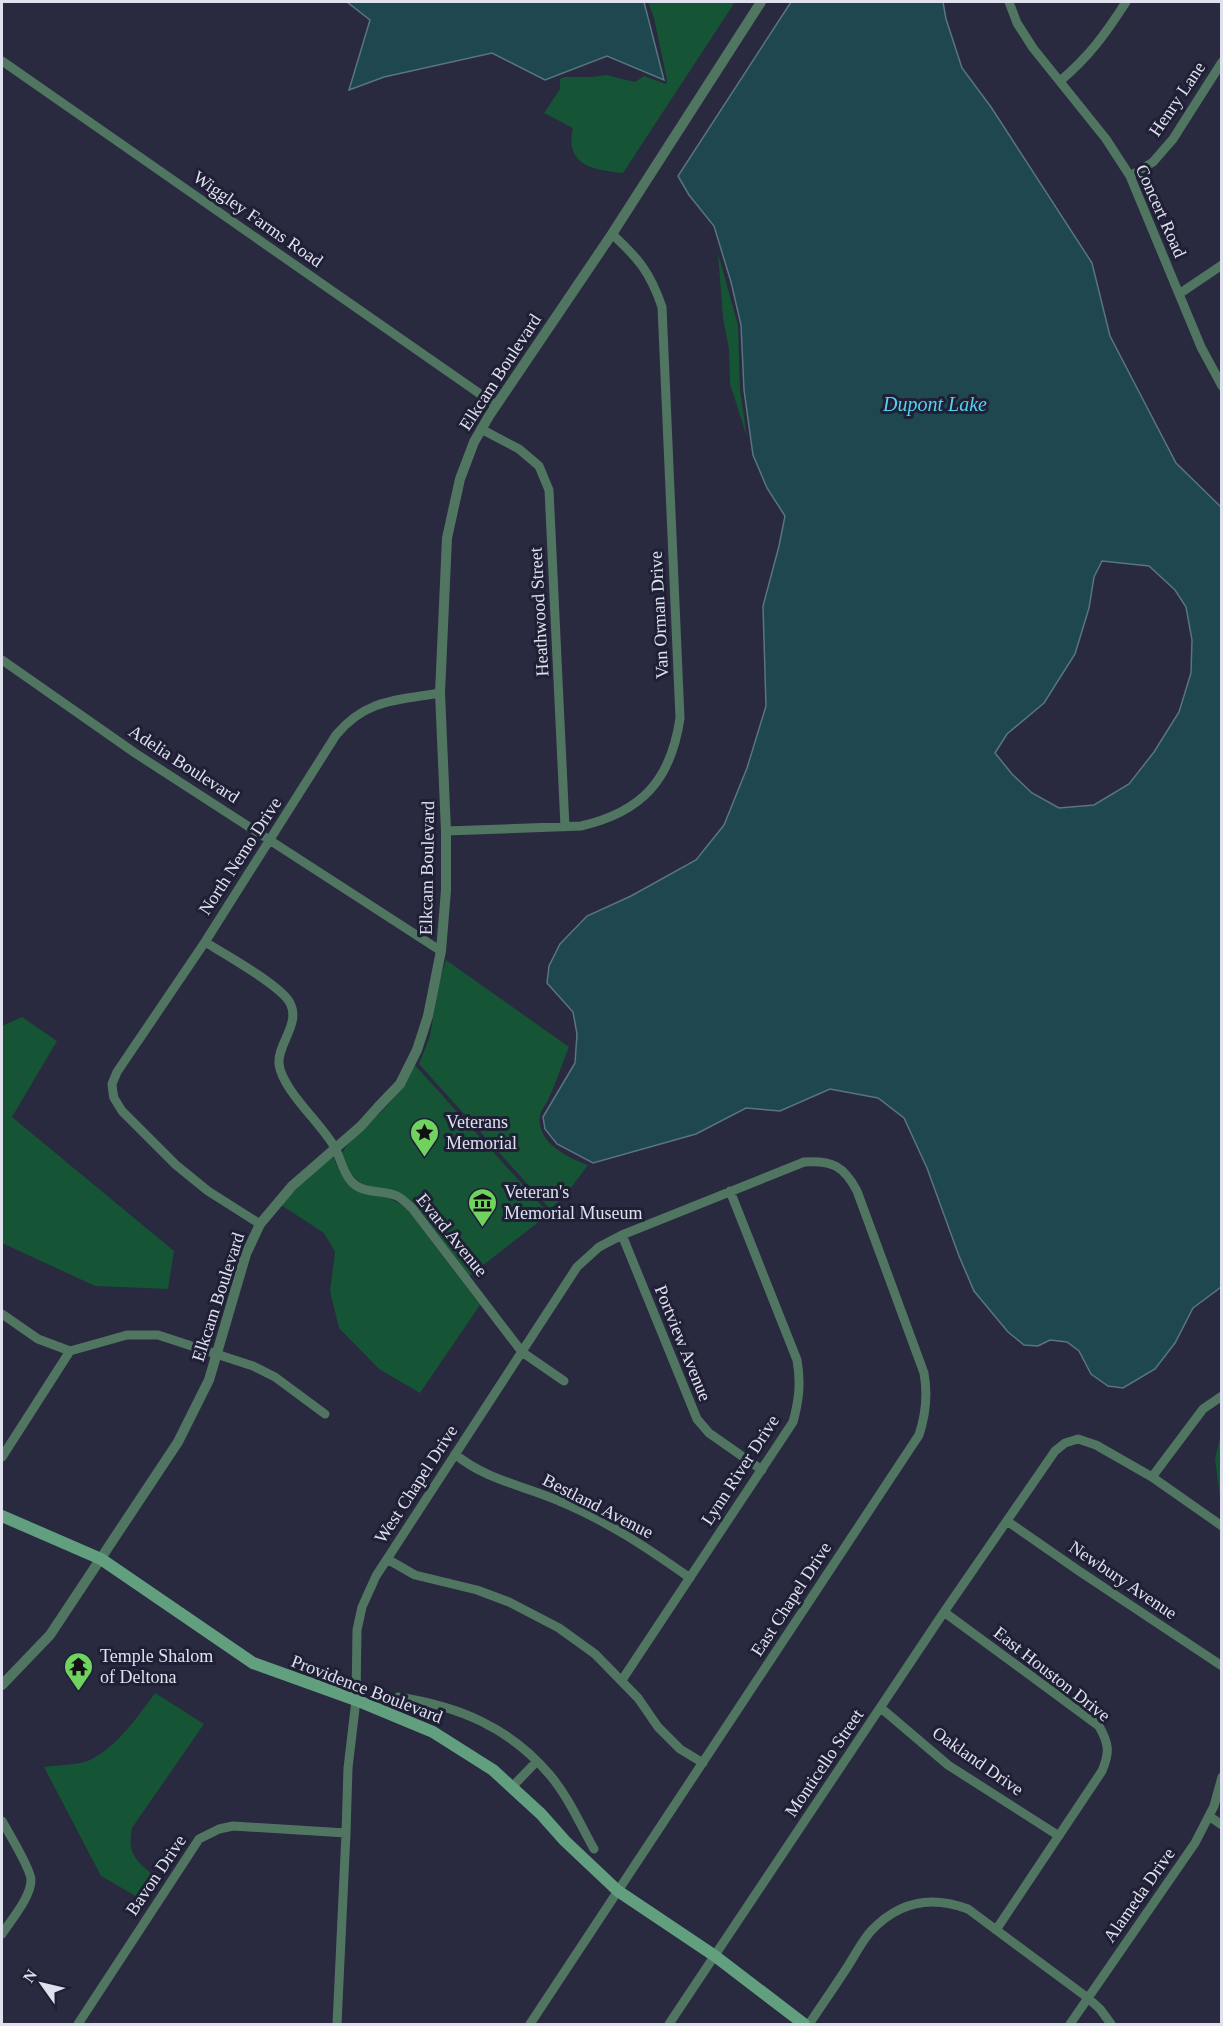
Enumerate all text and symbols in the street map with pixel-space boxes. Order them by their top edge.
street label: Henry Lane [1145,58,1209,140]
street label: Concert Road [1132,161,1190,261]
street label: Wiggley Farms Road [189,167,327,271]
street label: Elkcam Boulevard [455,310,545,434]
water label: Dupont Lake [882,393,987,416]
street label: Heathwood Street [526,547,552,677]
street label: Van Orman Drive [646,551,672,679]
street label: Adelia Boulevard [125,721,243,807]
street label: North Nemo Drive [195,794,285,918]
street label: Elkcam Boulevard [416,801,438,935]
place label: Veterans Memorial [446,1112,517,1153]
place icon: Veterans Memorial [409,1116,441,1158]
place label: Veteran's Memorial Museum [504,1182,642,1223]
museum icon: Veteran's Memorial Museum [467,1186,499,1228]
street label: Evard Avenue [412,1189,492,1281]
street label: Elkcam Boulevard [188,1230,248,1364]
street label: Portview Avenue [651,1282,715,1404]
street label: Lynn River Drive [697,1411,783,1529]
street label: West Chapel Drive [370,1421,462,1547]
street label: Bestland Avenue [539,1470,657,1542]
street label: Newbury Avenue [1066,1537,1180,1623]
street label: East Chapel Drive [747,1538,835,1660]
street label: East Houston Drive [990,1622,1114,1726]
place label: Temple Shalom of Deltona [100,1646,213,1687]
temple icon: Temple Shalom of Deltona [63,1650,95,1692]
street label: Providence Boulevard [289,1651,445,1727]
street label: Monticello Street [781,1705,867,1821]
street label: Oakland Drive [929,1722,1027,1800]
street label: Bavon Drive [122,1831,190,1919]
street label: Alameda Drive [1099,1844,1179,1946]
north arrow [12,1954,72,2014]
text: N [20,1966,41,1985]

